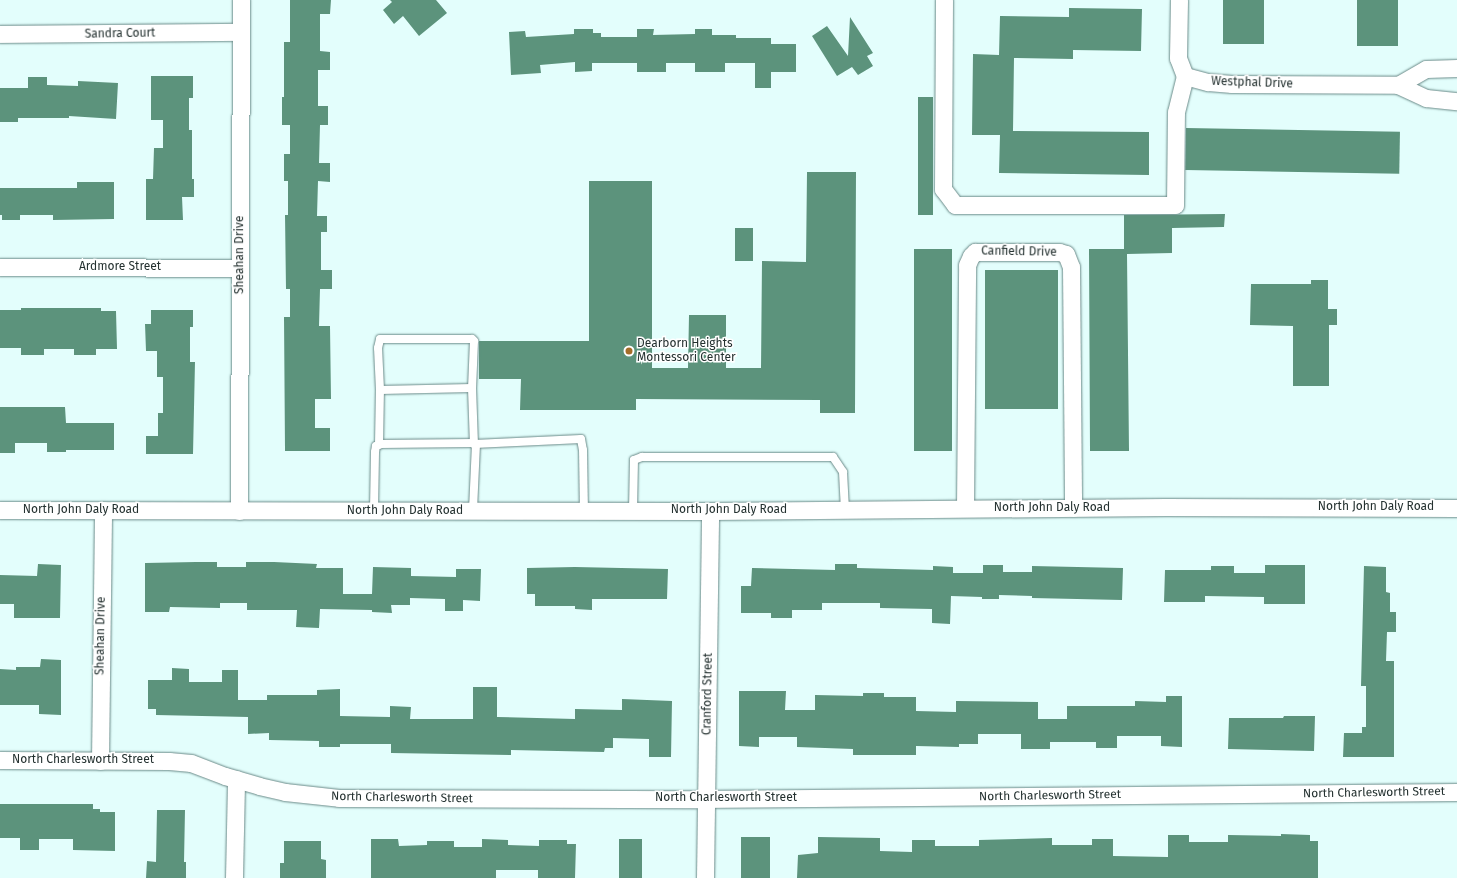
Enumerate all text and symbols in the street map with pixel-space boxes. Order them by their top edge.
street label: Sandra Court [85,26,155,42]
street label: Westphal Drive [1211,74,1293,92]
street label: Sheahan Drive [233,216,247,294]
street label: Canfield Drive [981,244,1057,260]
street label: Ardmore Street [79,260,161,274]
place label: Dearborn Heights Montessori Center [637,337,736,365]
marker: Dearborn Heights Montessori Center [624,346,634,356]
street label: North John Daly Road [1318,500,1434,514]
street label: North John Daly Road [994,501,1110,515]
street label: North John Daly Road [23,503,139,517]
street label: North John Daly Road [671,503,787,517]
street label: North John Daly Road [347,504,463,518]
street label: Sheahan Drive [93,597,109,675]
street label: Cranford Street [700,653,716,735]
street label: North Charlesworth Street [12,753,154,767]
street label: North Charlesworth Street [1303,785,1445,801]
street label: North Charlesworth Street [979,788,1121,804]
street label: North Charlesworth Street [331,790,473,806]
street label: North Charlesworth Street [655,791,797,805]

